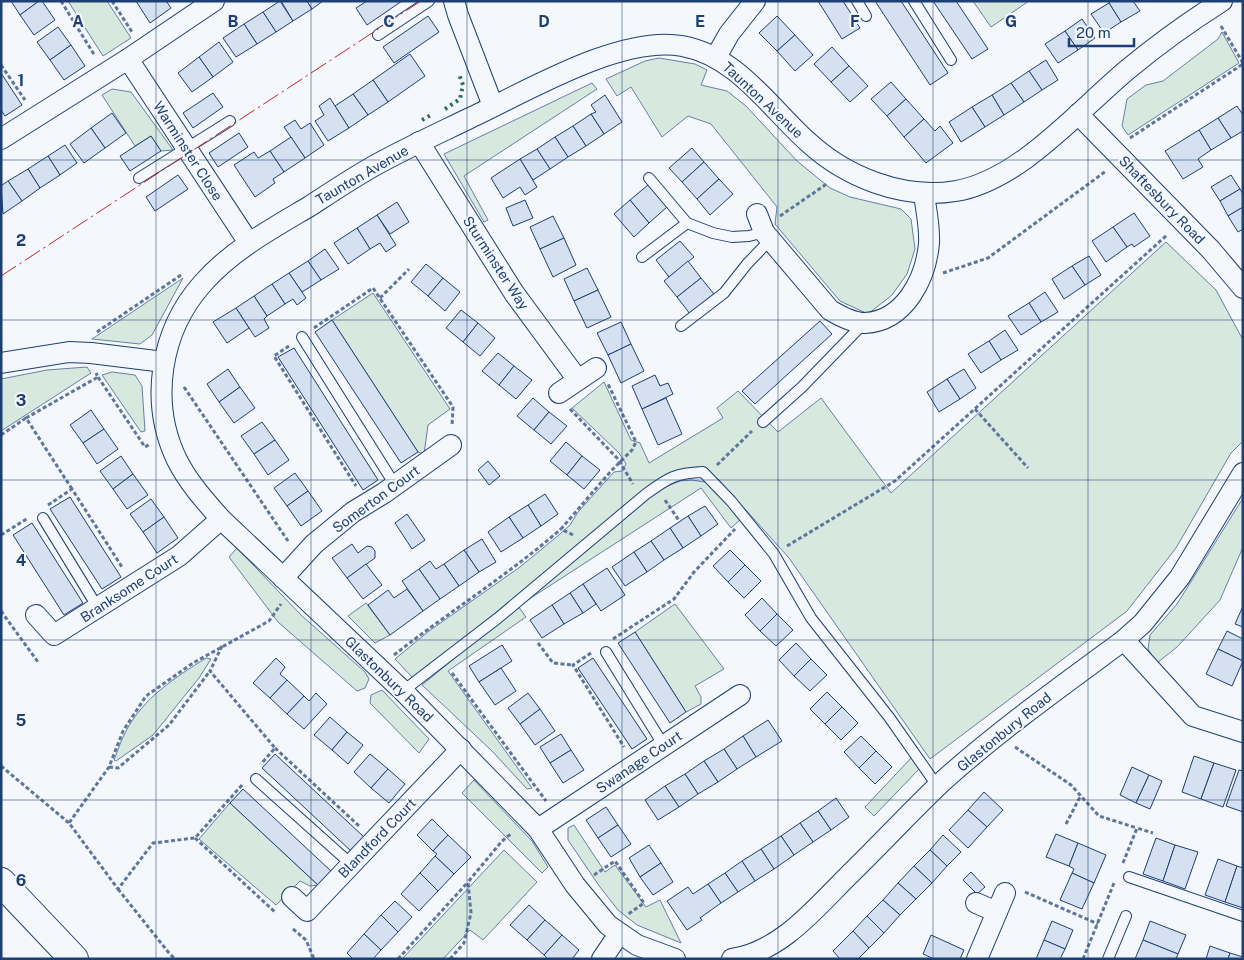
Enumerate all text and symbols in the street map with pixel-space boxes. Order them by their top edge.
text: A [72,12,84,31]
text: B [228,12,239,31]
text: C [383,12,395,31]
text: D [538,12,550,31]
text: E [695,12,705,31]
text: F [850,12,860,31]
text: G [1005,12,1017,31]
scale bar [1069,15,1134,47]
text: 20 m [1076,24,1111,41]
street label: Taunton Avenue [720,59,807,141]
text: 1 [18,71,24,90]
street label: Warminster Close [150,98,226,204]
street label: Taunton Avenue [313,142,411,208]
street label: Shaftesbury Road [1116,153,1208,247]
street label: Sturminster Way [460,213,532,313]
text: 2 [16,231,26,250]
text: 3 [16,391,26,410]
street label: Somerton Court [329,462,423,536]
text: 4 [16,551,27,570]
street label: Branksome Court [77,551,181,625]
street label: Glastonbury Road [342,633,436,725]
street label: Glastonbury Road [954,689,1054,775]
text: 5 [16,711,27,730]
street label: Swanage Court [593,727,685,797]
street label: Blandford Court [335,795,419,881]
text: 6 [16,871,26,890]

